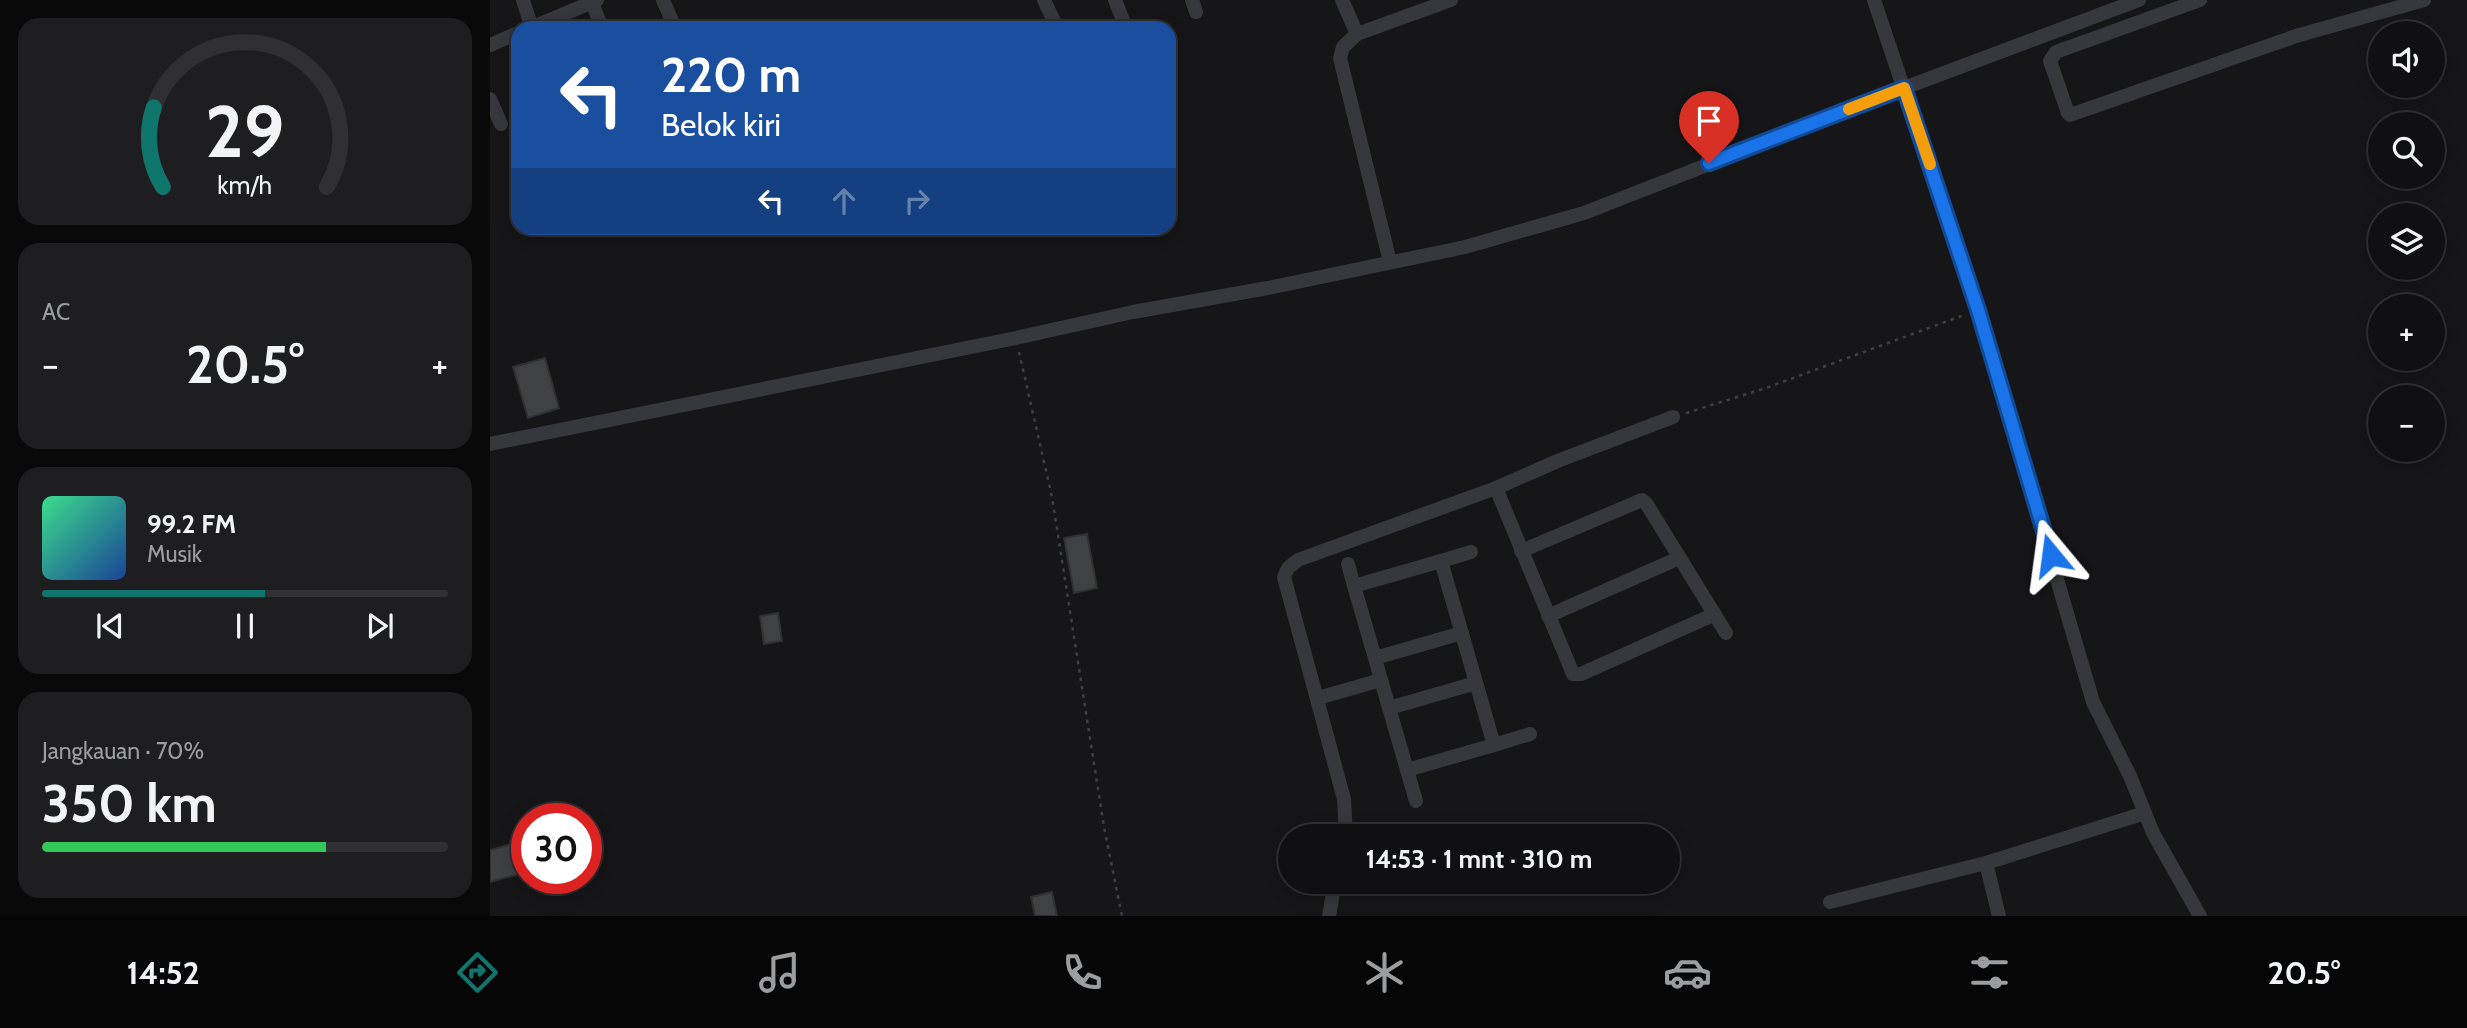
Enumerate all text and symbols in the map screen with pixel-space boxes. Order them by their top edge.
map controls [2368,21,2445,462]
button: sound [2368,21,2445,98]
text: 220 m [661,45,801,104]
icon: left [546,49,637,140]
text: 29 [205,88,285,176]
pin [1679,91,1739,163]
icon: arrive [1690,102,1728,140]
text: Belok kiri [661,105,781,144]
button: search [2368,112,2445,189]
text: km/h [218,170,272,200]
icon: left [752,182,790,220]
icon: ahead [825,182,863,220]
icon: right [898,182,936,220]
button: layers [2368,203,2445,280]
button: + [2368,294,2445,371]
text: AC [42,298,70,326]
text: 20.5° [186,333,304,396]
text: − [42,341,59,388]
text: + [431,341,448,388]
button: − [2368,385,2445,462]
text: 99.2 FM [147,508,236,540]
position arrow [2014,518,2088,592]
text: Musik [147,540,202,568]
icon: previous [91,607,129,645]
icon: pause [226,607,264,645]
icon: next [361,607,399,645]
text: Jangkauan · 70% [42,737,204,765]
text: 350 km [42,772,217,835]
speed limit sign: 30 [511,803,602,894]
text: 14:53 · 1 mnt · 310 m [1366,843,1592,875]
icon: directions [453,948,502,997]
icon: music [755,948,804,997]
icon: phone [1058,948,1107,997]
icon: climate [1360,948,1409,997]
icon: car [1663,948,1712,997]
icon: filters [1965,948,2014,997]
text: 14:52 [127,953,200,992]
text: 20.5° [2268,953,2340,992]

